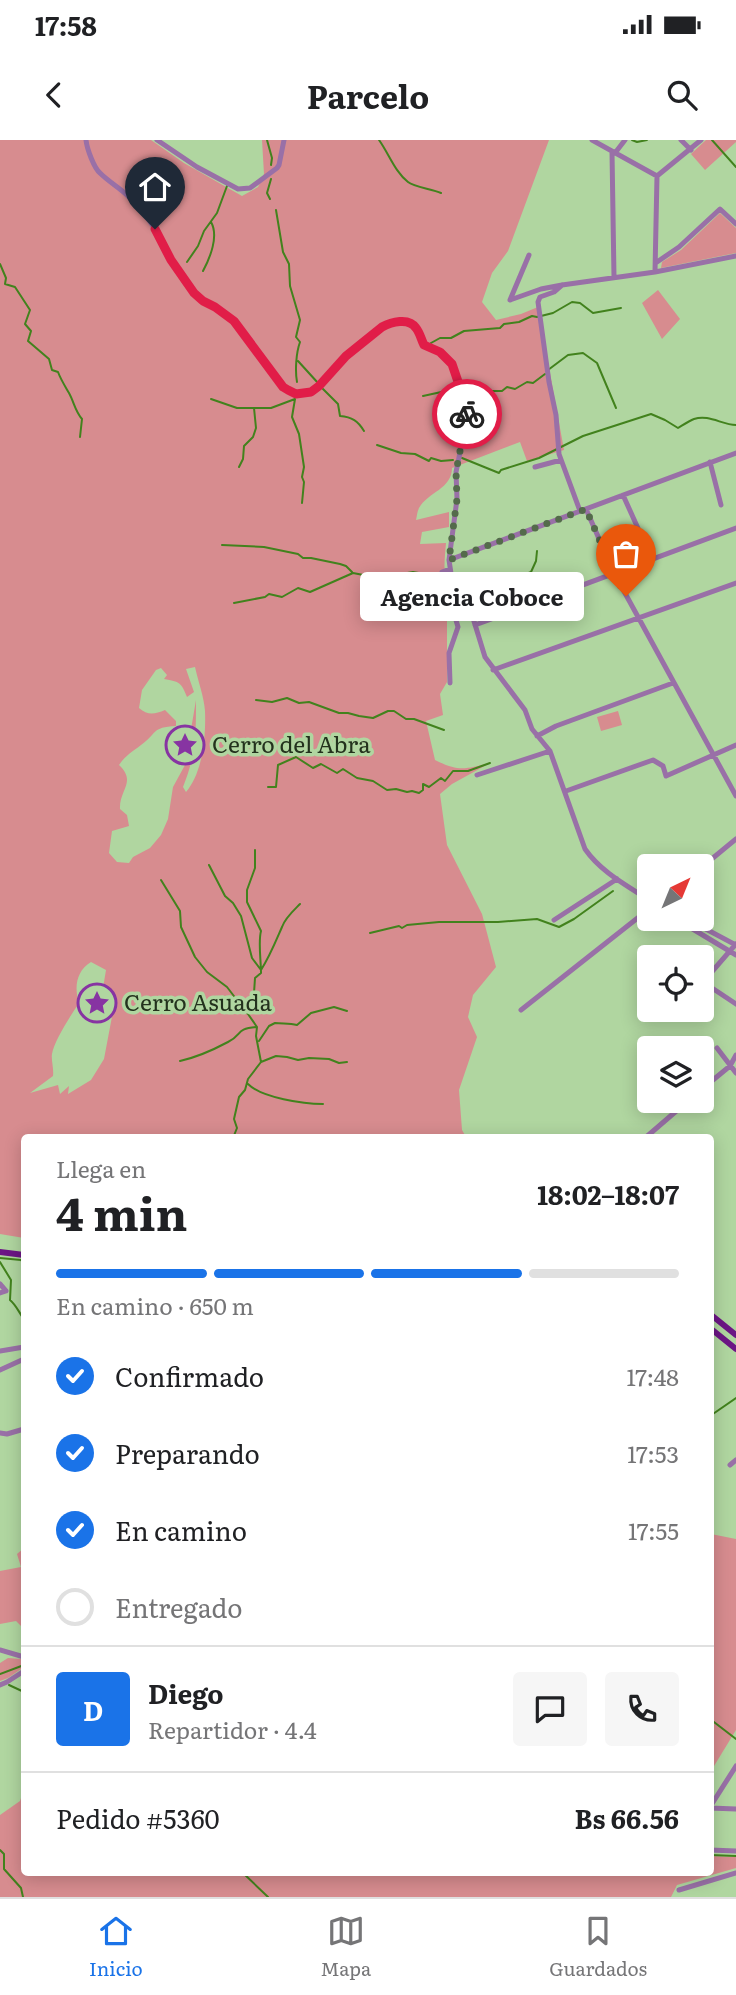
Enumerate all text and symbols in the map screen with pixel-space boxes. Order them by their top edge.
text: 17:58 [35,5,97,44]
text: Parcelo [307,71,429,119]
icon: back [35,76,73,114]
icon: search [663,76,701,114]
pin [125,157,185,229]
icon: home [136,168,174,206]
courier [432,379,502,449]
icon: bike [448,395,486,433]
pin [596,524,656,596]
icon: bag [607,535,645,573]
callout: Agencia Coboce [360,572,584,620]
text: Agencia Coboce [381,579,563,613]
place icon: Cerro del Abra [164,724,206,766]
place label: Cerro del Abra [212,726,371,760]
north arrow [637,854,714,931]
map controls [637,854,714,1113]
button: locate [637,945,714,1022]
place icon: Cerro Asuada [76,982,118,1024]
place label: Cerro Asuada [124,984,272,1018]
button: layers [637,1036,714,1113]
text: Llega en [56,1151,146,1185]
text: 18:02–18:07 [537,1174,679,1213]
text: 4 min [56,1177,188,1245]
text: En camino · 650 m [56,1288,254,1322]
text: Confirmado [115,1356,264,1395]
icon: check [56,1357,94,1395]
text: 17:48 [627,1359,679,1393]
text: Preparando [115,1433,260,1472]
icon: check [56,1434,94,1472]
text: 17:53 [627,1436,679,1470]
text: En camino [115,1510,247,1549]
icon: check [56,1511,94,1549]
text: 17:55 [628,1513,679,1547]
text: Entregado [115,1587,242,1626]
button: chat [513,1672,587,1746]
button: phone [605,1672,679,1746]
text: Diego [148,1673,224,1712]
text: D [83,1690,103,1729]
text: Repartidor · 4.4 [148,1712,317,1746]
text: Pedido #5360 [56,1798,220,1837]
text: Bs 66.56 [575,1798,679,1837]
tab: Inicio [89,1912,143,1982]
tab: Mapa [321,1912,371,1982]
tab: Guardados [549,1912,647,1982]

